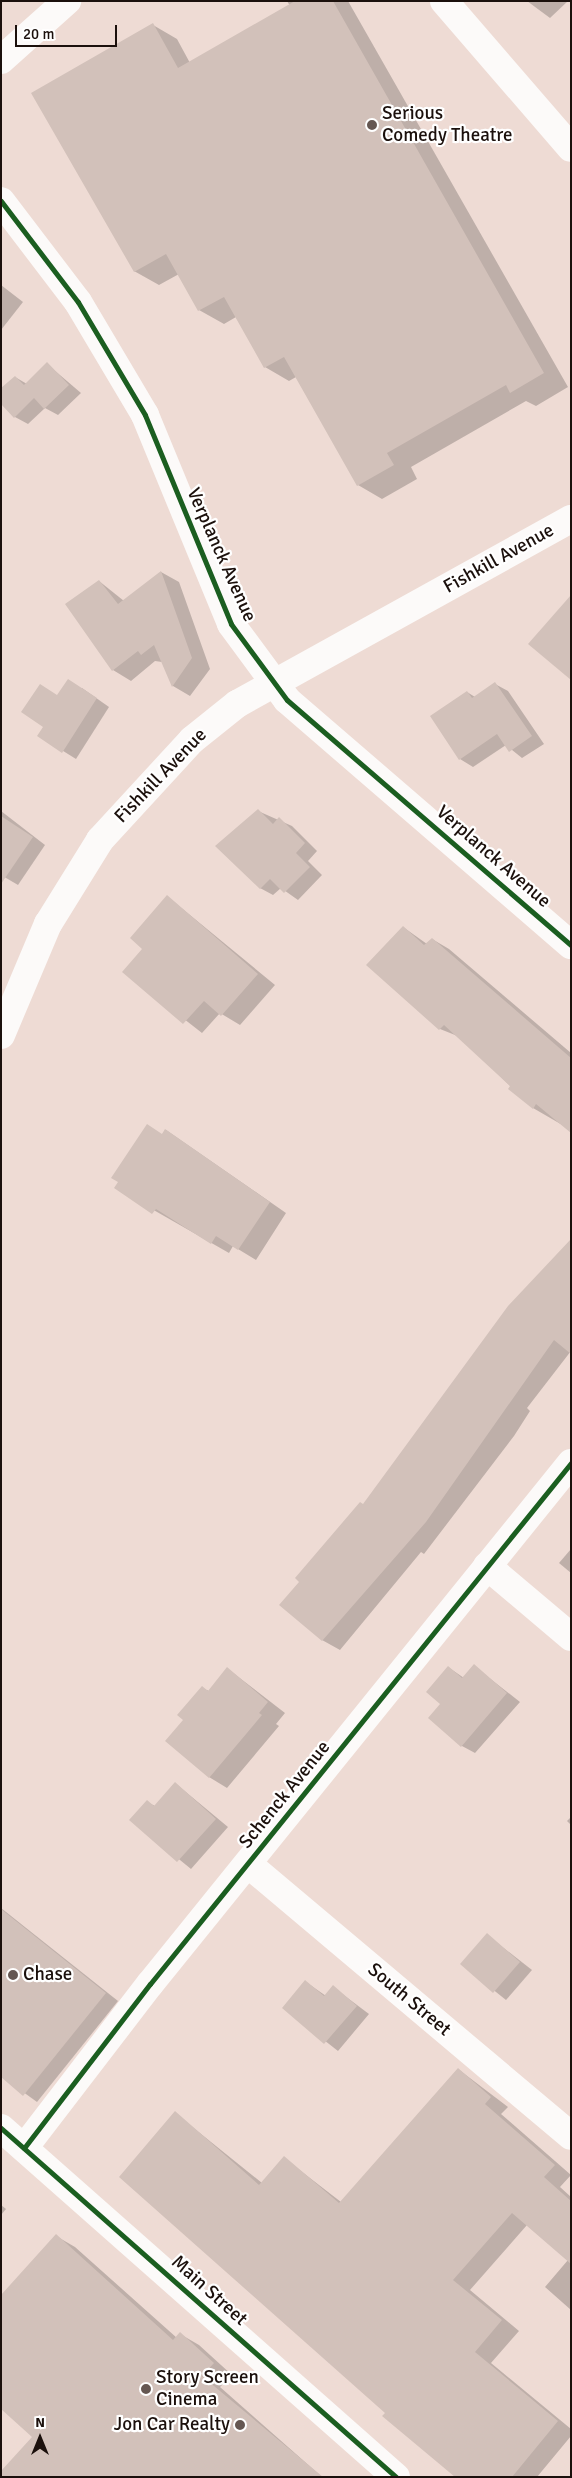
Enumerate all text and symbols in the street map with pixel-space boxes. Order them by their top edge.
scale bar [18,15,120,47]
text: 20 m [23,25,54,43]
place label: Serious Comedy Theatre [382,103,512,147]
marker: Serious Comedy Theatre [366,119,378,131]
street label: Verplanck Avenue [181,484,261,626]
street label: Fishkill Avenue [440,519,558,599]
street label: Fishkill Avenue [110,724,212,828]
street label: Verplanck Avenue [431,801,555,913]
street label: Schenck Avenue [235,1737,335,1853]
street label: South Street [363,1959,455,2041]
place label: Chase [23,1964,72,1986]
marker: Chase [7,1969,19,1981]
street label: Main Street [166,2251,252,2331]
place label: Story Screen Cinema [156,2367,259,2411]
marker: Story Screen Cinema [140,2383,152,2395]
north arrow [15,2413,65,2463]
text: N [35,2414,45,2431]
place label: Jon Car Realty [114,2414,230,2436]
marker: Jon Car Realty [234,2419,246,2431]

